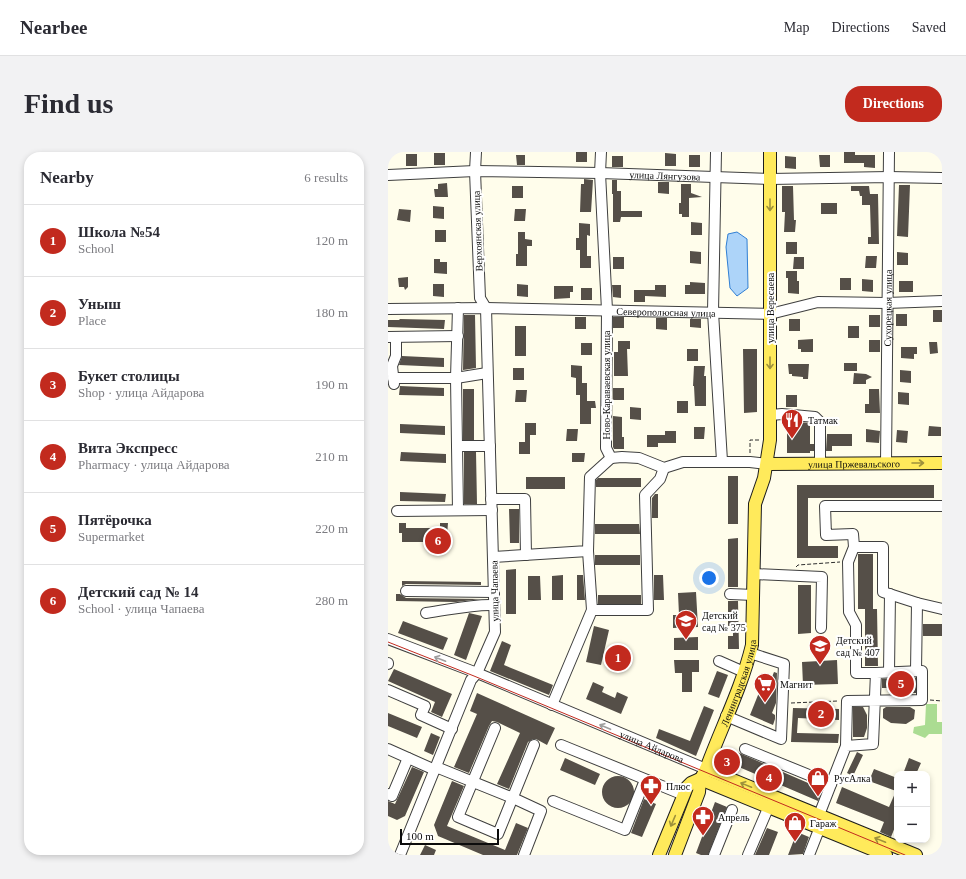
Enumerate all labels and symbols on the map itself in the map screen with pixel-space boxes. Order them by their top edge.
street label: улица Лянгузова [629,169,701,183]
street label: Верхоянская улица [471,190,484,272]
one-way arrow [766,198,774,211]
street label: Сухорецкая улица [882,269,894,347]
street label: улица Вересаева [765,272,776,343]
street label: Северополюсная улица [616,306,716,319]
street label: Ново-Караваевская улица [601,330,612,440]
one-way arrow [766,356,774,369]
restaurant icon: Татмак [779,407,805,440]
place label: Татмак [808,415,838,426]
street label: улица Пржевальского [808,458,900,470]
one-way arrow [911,459,924,467]
pin: 6 [425,526,451,556]
street label: улица Чапаева [488,560,501,622]
your location [699,568,719,588]
school or university icon: Детский сад № 375 [673,608,699,641]
place label: Детский сад № 375 [702,610,746,633]
school or university icon: Детский сад № 407 [807,633,833,666]
place label: Детский сад № 407 [836,635,880,658]
street label: Ленинградская улица [719,639,758,728]
pin: 1 [605,643,631,673]
one-way arrow [435,655,447,663]
pin: 5 [888,669,914,699]
supermarket icon: Магнит [752,671,778,704]
place label: Магнит [780,679,813,690]
pin: 2 [808,699,834,729]
one-way arrow [600,722,612,730]
street label: улица Айдарова [618,729,686,765]
pin: 3 [714,747,740,777]
pin: 4 [756,763,782,793]
shop icon: РусАлка [805,765,831,798]
pharmacy icon: Плюс [638,773,664,806]
place label: РусАлка [834,773,871,784]
place label: Плюс [666,781,691,792]
one-way arrow [741,781,753,789]
pharmacy icon: Апрель [690,804,716,837]
shop icon: Гараж [782,810,808,843]
place label: Апрель [718,812,750,823]
one-way arrow [669,814,676,826]
place label: Гараж [810,818,836,829]
scale bar [400,827,499,846]
one-way arrow [874,836,886,843]

